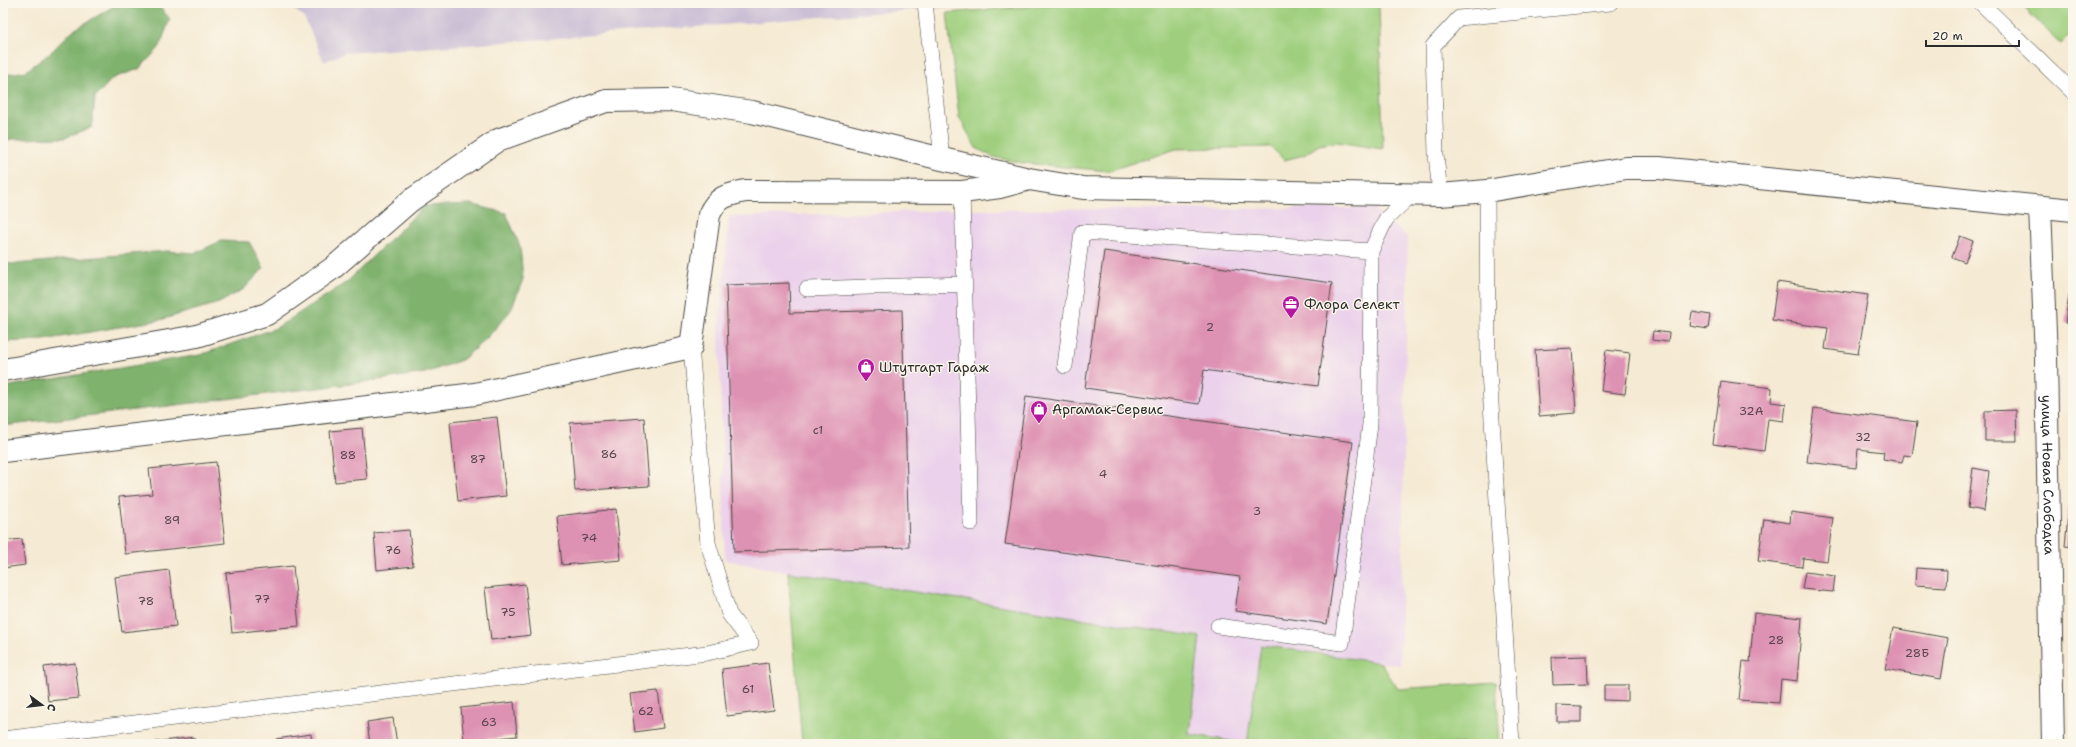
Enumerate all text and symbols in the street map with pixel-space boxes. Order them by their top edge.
scale bar [1926,22,2019,48]
text: 20 m [1932,28,1963,44]
office icon: Флора Селект [1281,294,1301,319]
place label: Флора Селект [1304,295,1400,313]
house number: 2 [1206,319,1214,335]
shop icon: Штутгарт Гараж [856,357,876,382]
place label: Штутгарт Гараж [879,358,989,376]
street label: улица Новая Слободка [2038,395,2059,555]
shop icon: Аргамак-Сервис [1029,399,1049,424]
place label: Аргамак-Сервис [1052,400,1164,418]
house number: 32А [1739,403,1764,419]
house number: с1 [813,422,823,438]
house number: 32 [1855,429,1871,445]
house number: 86 [601,446,617,462]
house number: 88 [340,447,356,463]
house number: 87 [470,451,486,467]
house number: 4 [1099,466,1107,482]
house number: 3 [1253,503,1261,519]
house number: 89 [164,512,180,528]
house number: 74 [581,530,597,546]
house number: 76 [385,542,401,558]
house number: 77 [254,591,270,607]
house number: 78 [138,593,154,609]
house number: 75 [500,604,516,620]
house number: 28 [1768,632,1784,648]
house number: 28Б [1905,645,1929,661]
house number: 61 [742,681,754,697]
north arrow [22,685,62,725]
text: С [43,702,59,713]
house number: 62 [638,703,654,719]
house number: 63 [481,714,497,730]

